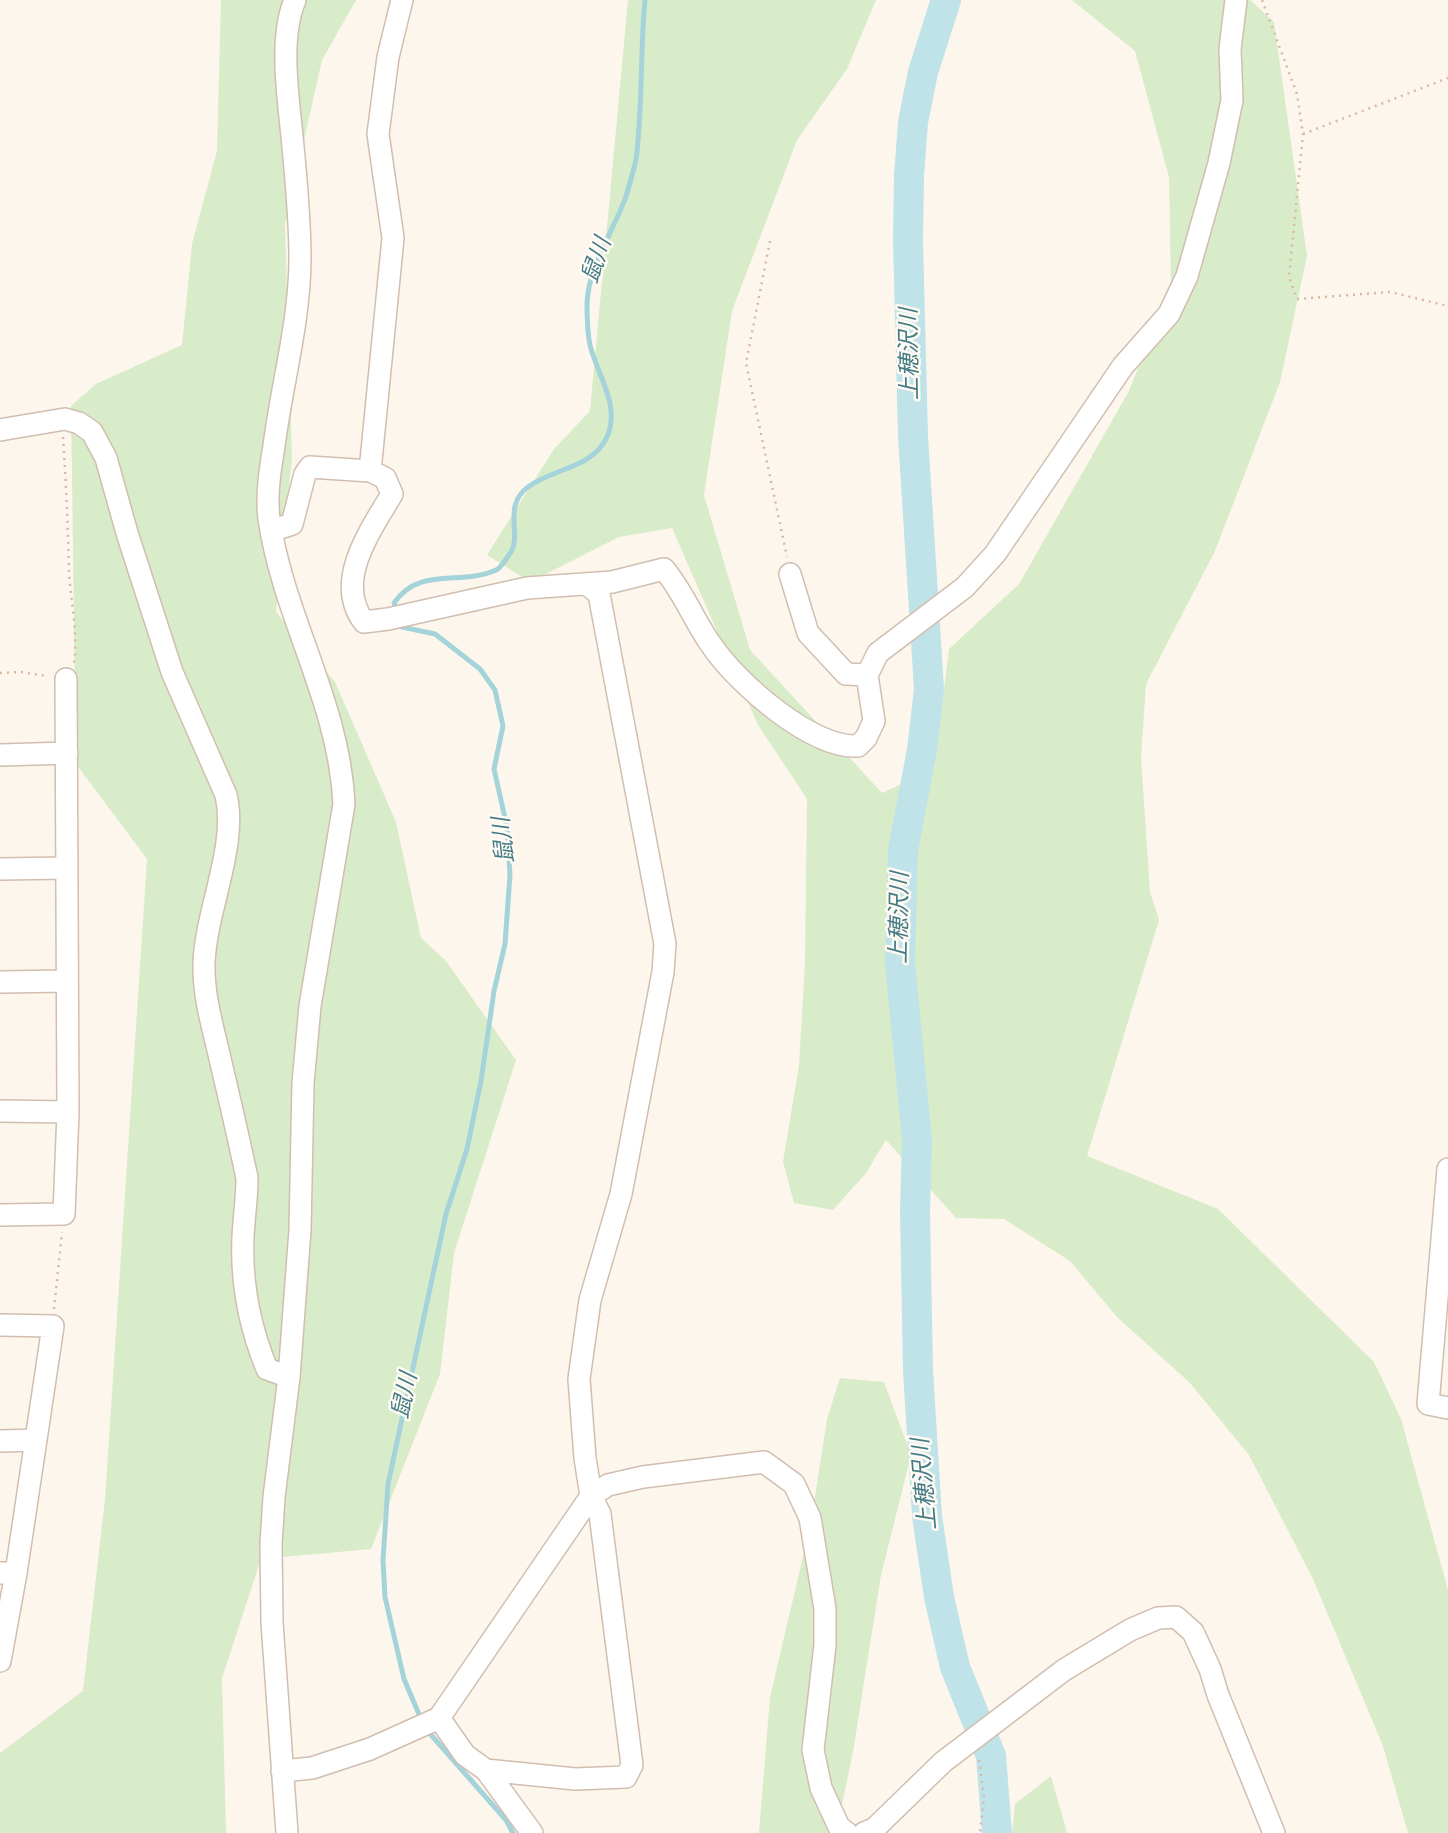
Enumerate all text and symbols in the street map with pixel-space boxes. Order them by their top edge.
water label: 鼠川 [578,235,620,287]
water label: 上穂沢川 [897,308,927,400]
water label: 鼠川 [490,816,522,864]
water label: 上穂沢川 [887,872,917,964]
water label: 鼠川 [389,1371,425,1421]
water label: 上穂沢川 [909,1437,945,1531]

